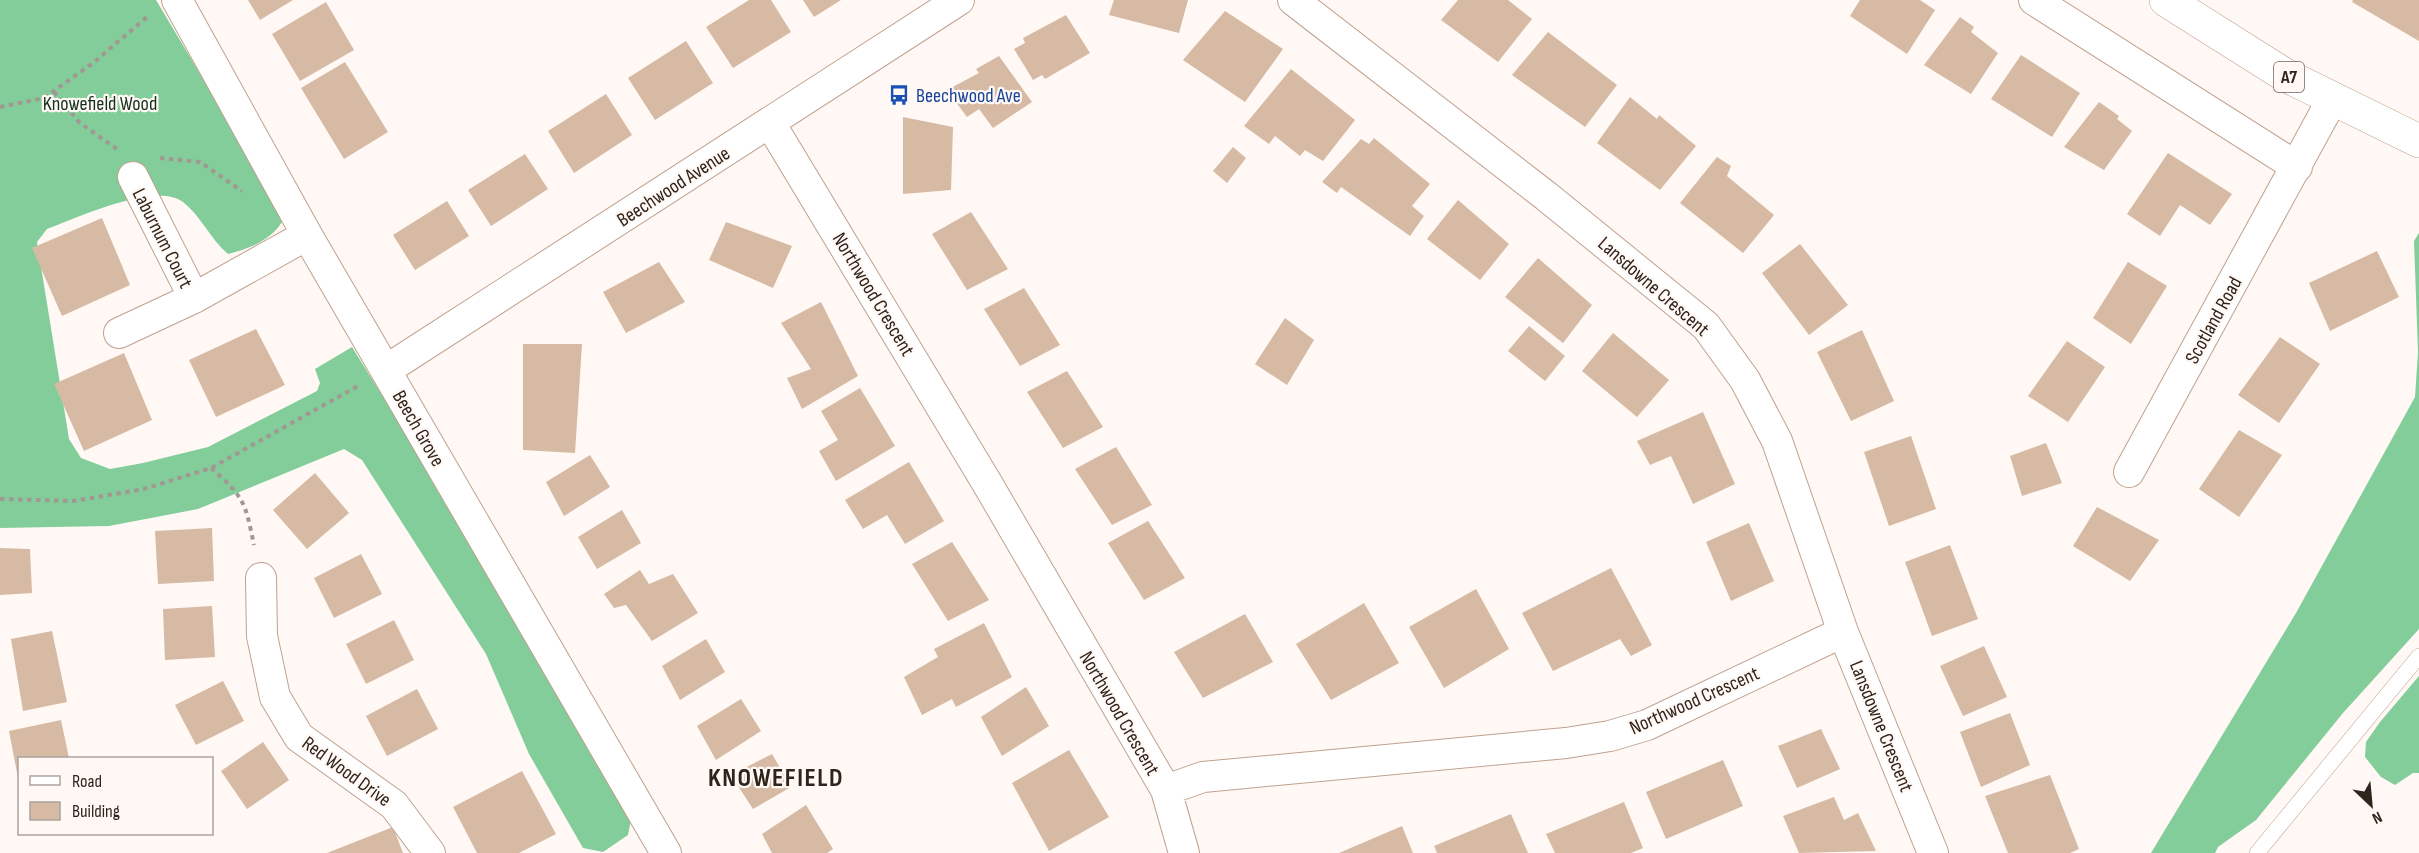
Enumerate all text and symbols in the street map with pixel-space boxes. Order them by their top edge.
road number: A7 [2274,62,2304,92]
bus stop icon: Beechwood Ave [887,83,911,107]
place label: Beechwood Ave [916,84,1021,108]
park label: Knowefield Wood [43,92,157,116]
street label: Beechwood Avenue [613,141,734,232]
street label: Laburnum Court [127,185,197,292]
street label: Northwood Crescent [827,229,919,360]
street label: Lansdowne Crescent [1593,232,1714,342]
street label: Scotland Road [2180,273,2248,368]
street label: Beech Grove [387,386,450,471]
street label: Northwood Crescent [1074,647,1164,780]
street label: Lansdowne Crescent [1844,657,1918,796]
street label: Northwood Crescent [1626,662,1763,740]
street label: Red Wood Drive [297,731,396,812]
legend [18,757,213,835]
district label: KNOWEFIELD [708,763,844,794]
text: Road [72,771,102,792]
north arrow [2341,775,2401,835]
text: Building [72,801,120,822]
text: N [2369,807,2385,828]

